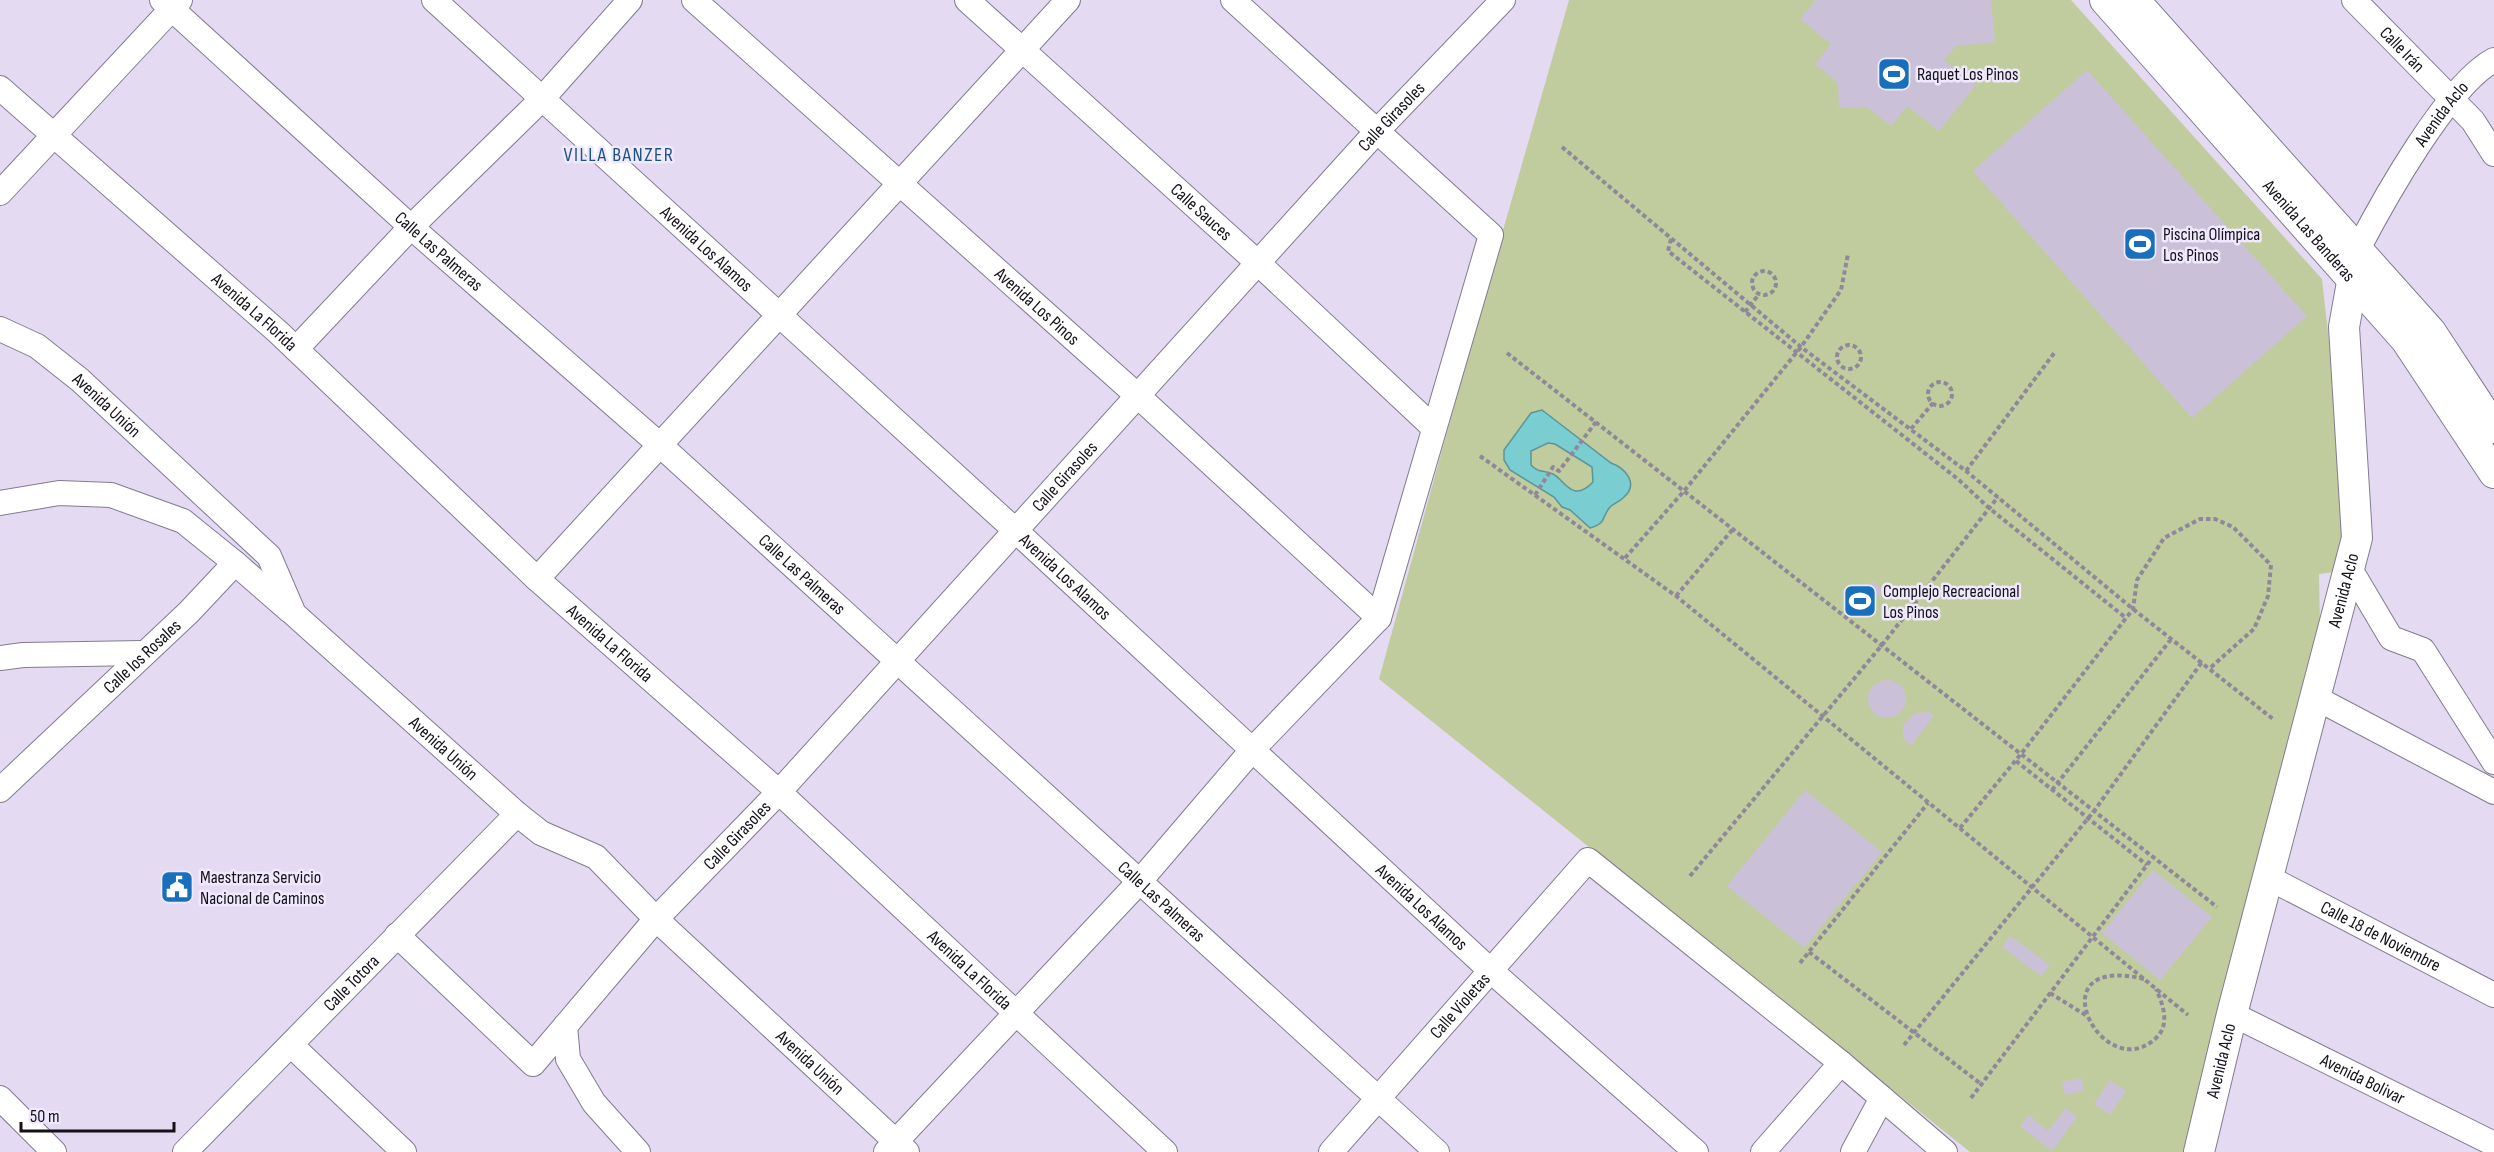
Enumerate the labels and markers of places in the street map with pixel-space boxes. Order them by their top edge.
sports icon: Raquet Los Pinos [1876,56,1912,92]
place label: Raquet Los Pinos [1917,64,2018,85]
place label: Piscina Olímpica Los Pinos [2163,224,2260,266]
sports icon: Piscina Olímpica Los Pinos [2122,226,2158,262]
place label: Complejo Recreacional Los Pinos [1883,581,2020,623]
sports icon: Complejo Recreacional Los Pinos [1842,583,1878,619]
place label: Maestranza Servicio Nacional de Caminos [200,867,324,909]
public building icon: Maestranza Servicio Nacional de Caminos [159,869,195,905]

